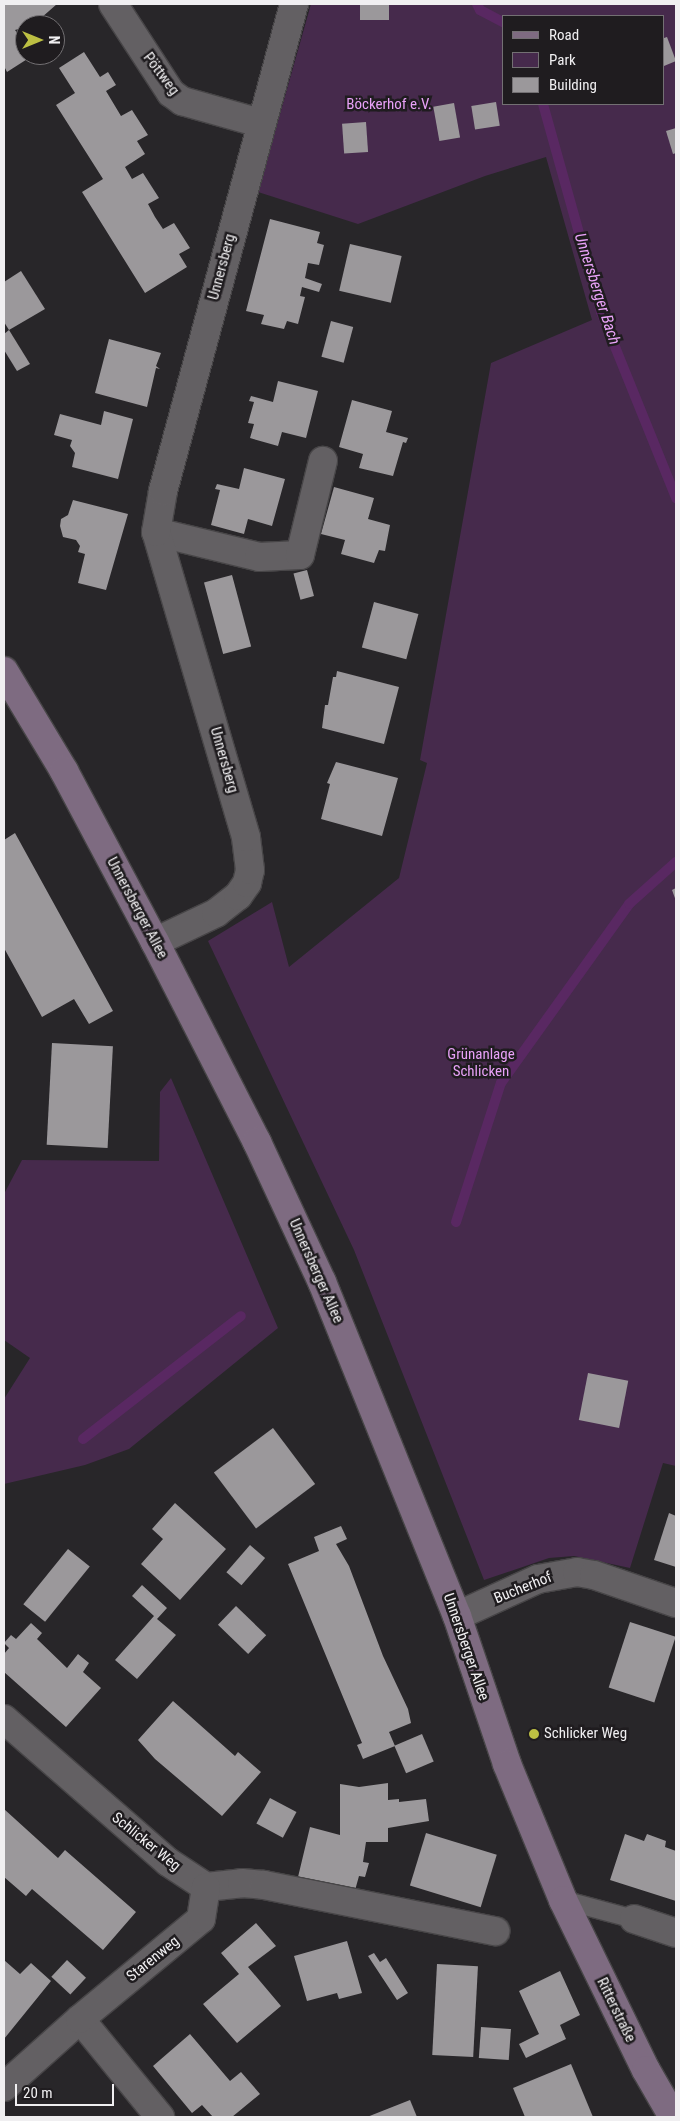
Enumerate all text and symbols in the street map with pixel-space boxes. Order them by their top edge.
north arrow [15,15,65,65]
legend [502,15,665,105]
text: Road [549,26,579,44]
text: N [46,36,62,44]
street label: Pöttweg [139,49,183,99]
text: Park [549,51,576,69]
text: Building [549,76,597,94]
park label: Böckerhof e.V. [346,96,432,114]
water label: Unnersberger Bach [570,231,624,347]
street label: Unnersberg [205,232,239,302]
street label: Unnersberg [206,725,242,795]
street label: Unnersberger Allee [103,854,171,962]
park label: Grünanlage Schlicken [447,1045,515,1080]
street label: Unnersberger Allee [285,1216,347,1326]
street label: Bucherhof [491,1568,555,1608]
street label: Unnersberger Allee [439,1591,493,1703]
place label: Schlicker Weg [544,1725,627,1743]
marker: Schlicker Weg [528,1728,540,1740]
street label: Schlicker Weg [108,1809,184,1875]
street label: Starenweg [123,1932,183,1986]
street label: Ritterstraße [593,1975,639,2045]
scale bar [18,2074,116,2106]
text: 20 m [23,2084,53,2102]

